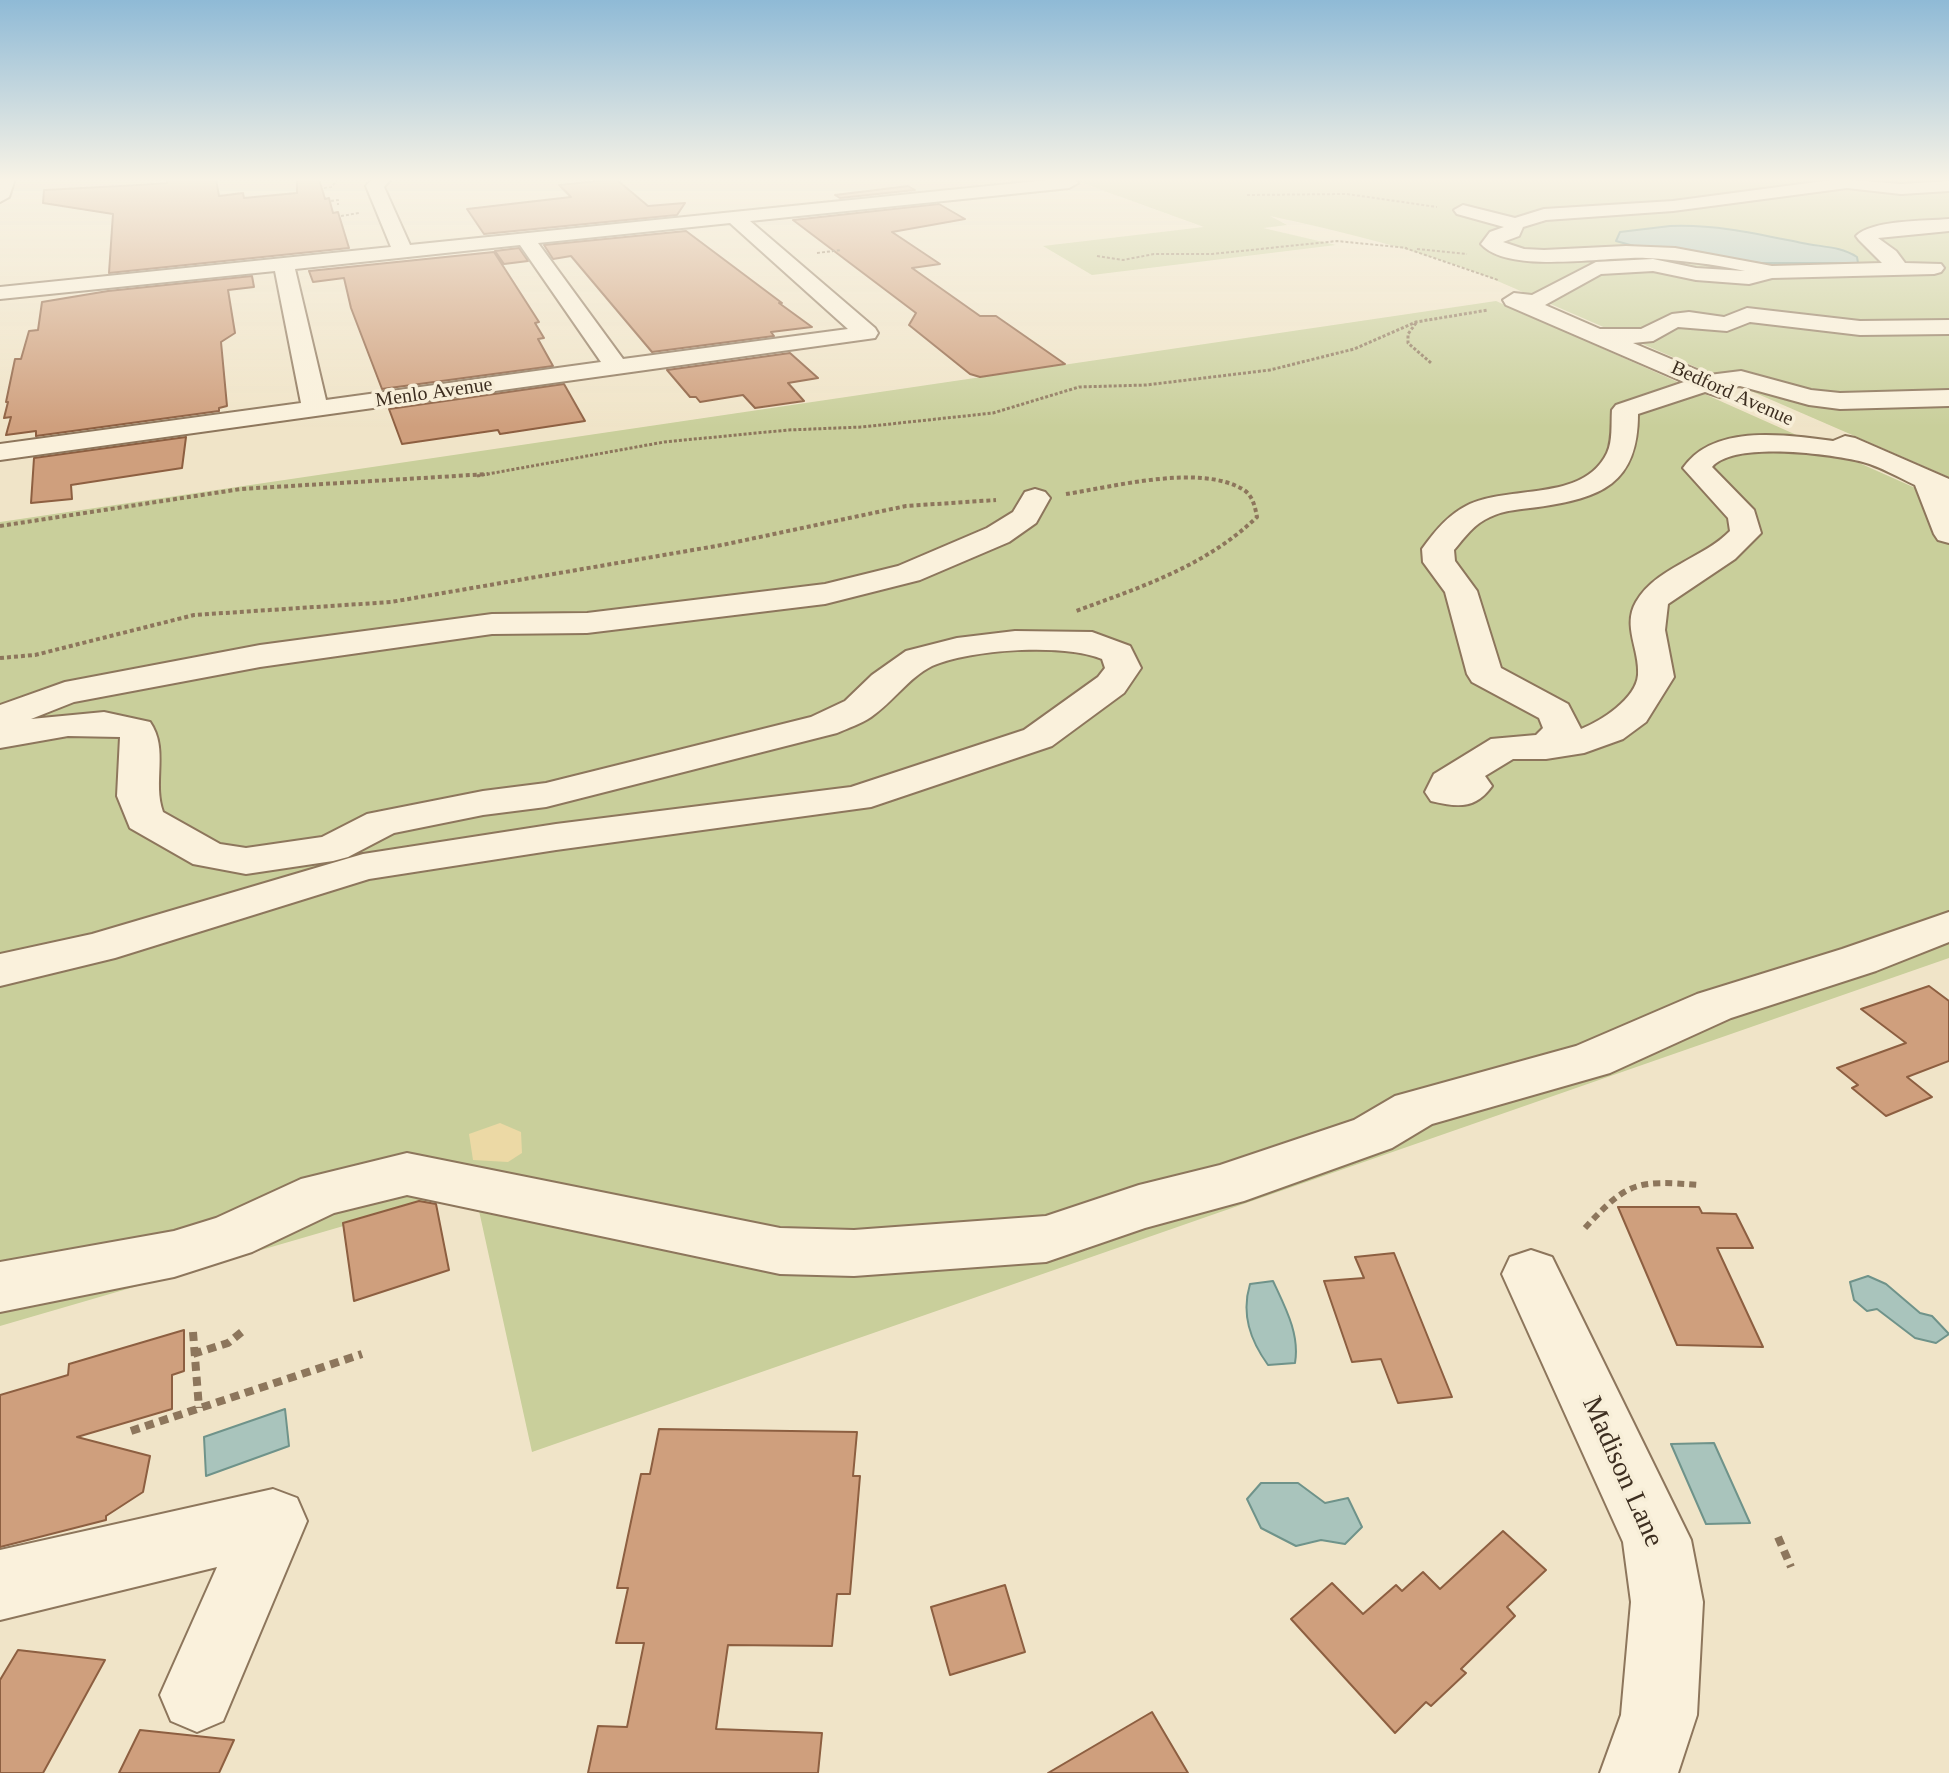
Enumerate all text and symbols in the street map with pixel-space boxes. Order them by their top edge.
street label: Bedford Avenue [1667,356,1797,432]
street label: Menlo Avenue [374,373,494,413]
street label: Madison Lane [1574,1392,1670,1552]

